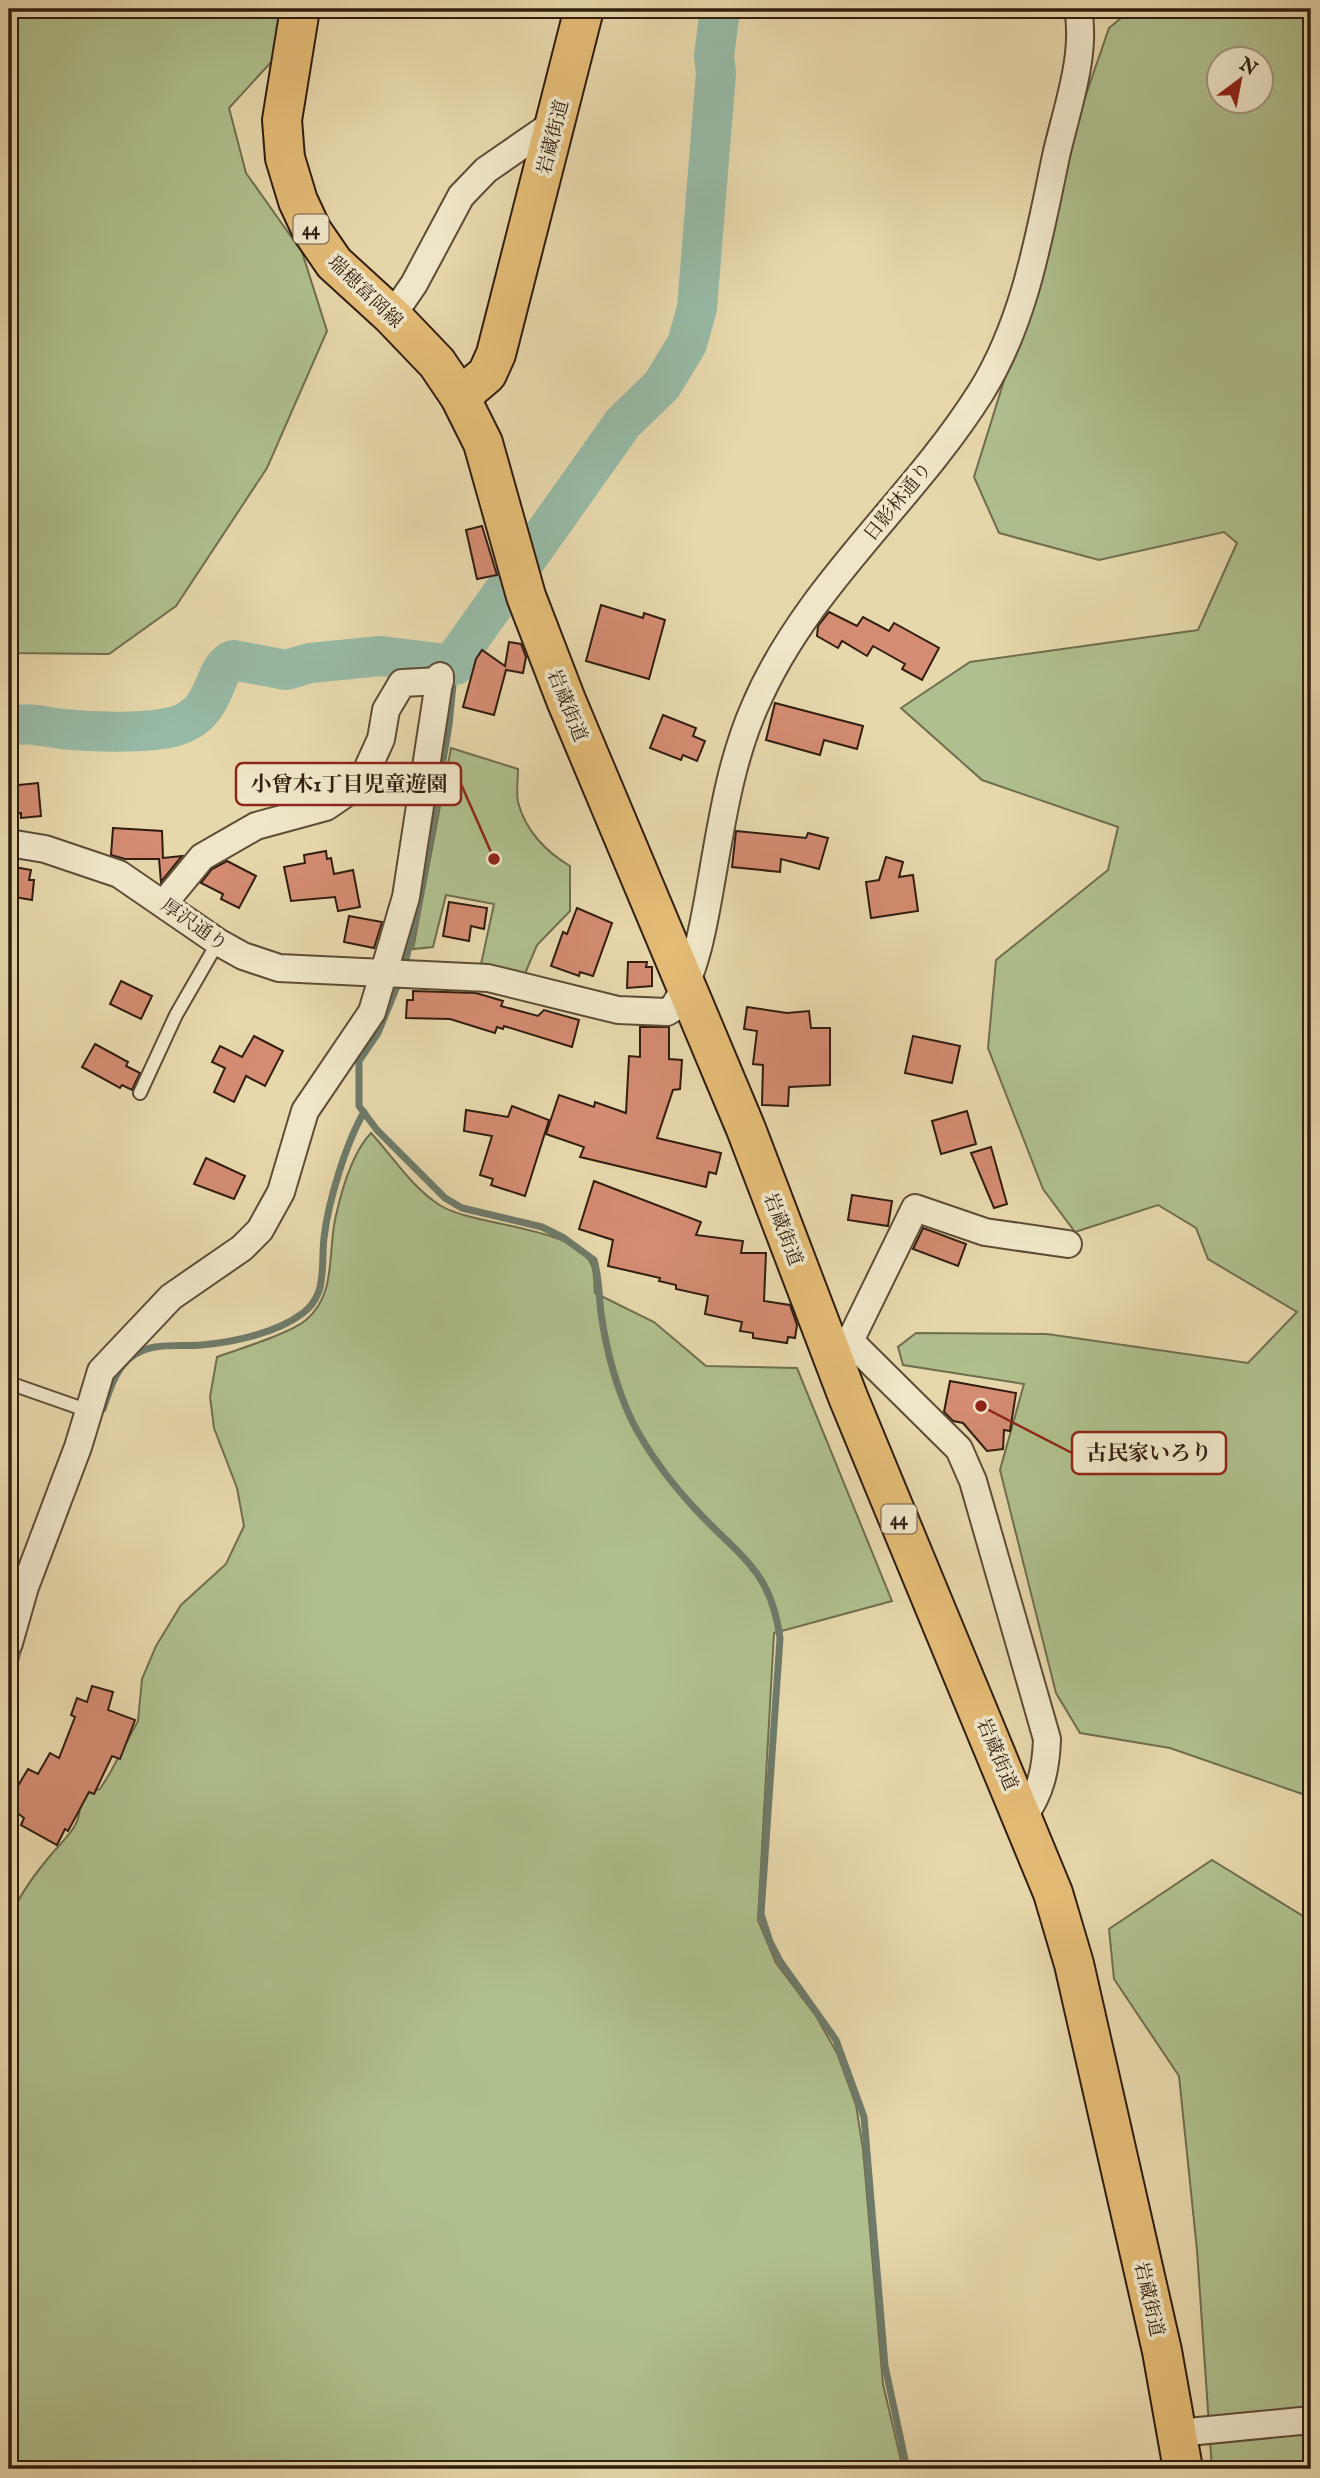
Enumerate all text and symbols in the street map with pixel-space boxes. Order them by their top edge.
north arrow [1204,46,1274,116]
text: N [1234,52,1262,82]
street label: 岩蔵街道 [533,98,575,177]
road number: 44 [294,214,328,244]
street label: 瑞穂富岡線 [322,251,407,334]
street label: 日影林通り [859,458,938,547]
street label: 岩蔵街道 [541,666,592,745]
callout: 小曾木1丁目児童遊園 [236,763,461,805]
text: 小曾木1丁目児童遊園 [251,772,447,799]
street label: 厚沢通り [156,894,232,957]
street label: 岩蔵街道 [757,1190,807,1270]
callout: 古民家いろり [1072,1432,1226,1474]
text: 古民家いろり [1086,1441,1212,1468]
road number: 44 [881,1504,916,1534]
street label: 岩蔵街道 [970,1715,1022,1794]
street label: 岩蔵街道 [1128,2260,1168,2339]

